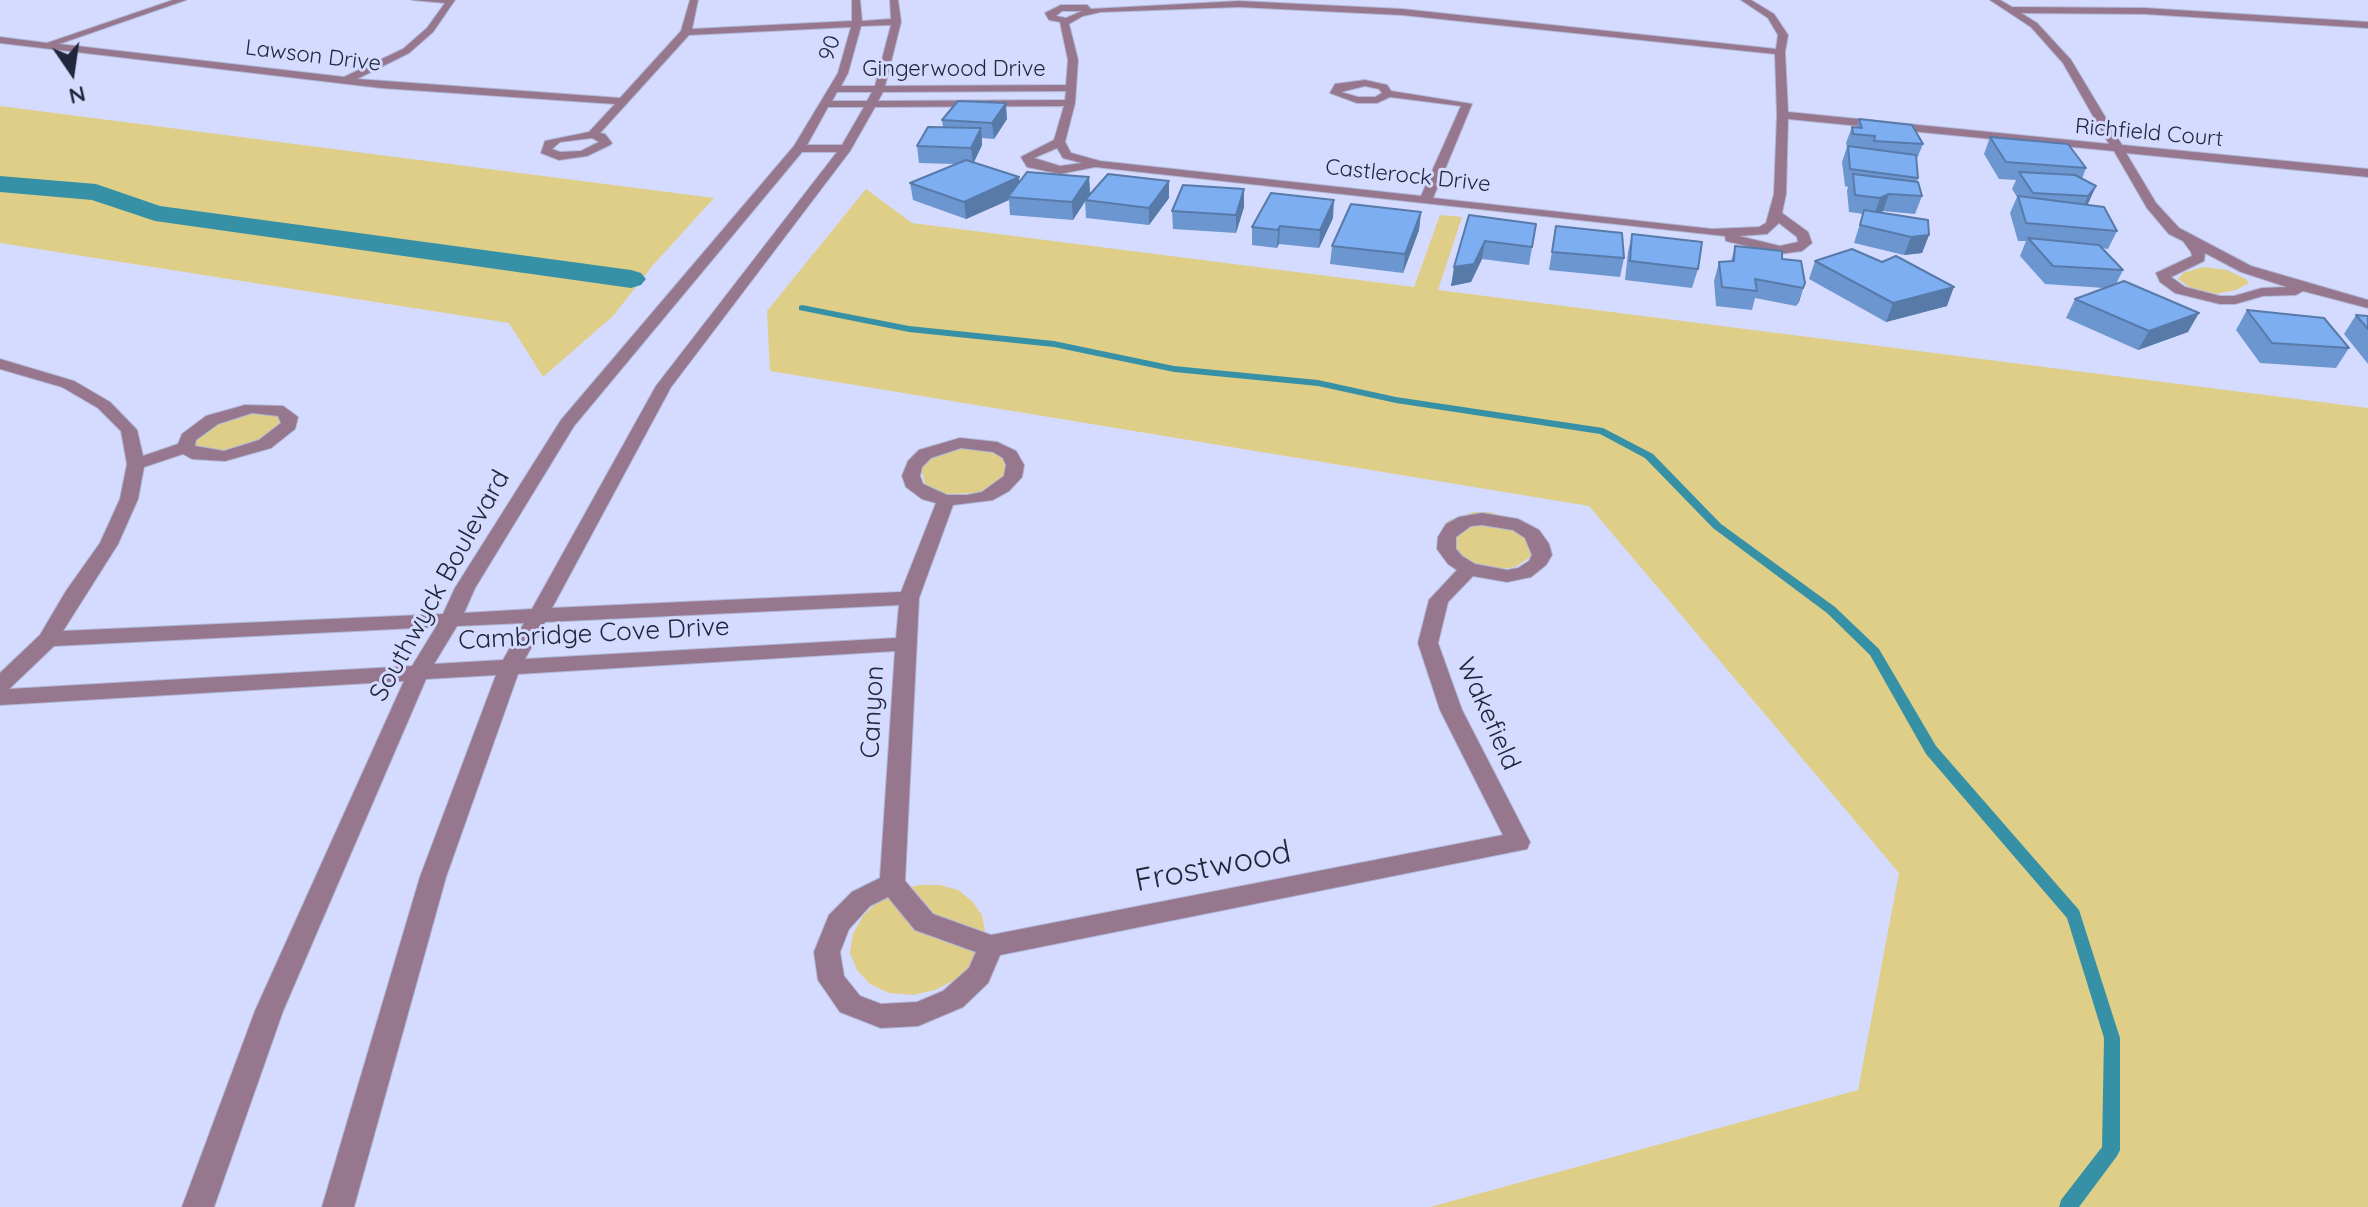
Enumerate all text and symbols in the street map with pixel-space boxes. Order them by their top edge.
north arrow [32,32,112,112]
street label: 90 [814,32,846,64]
street label: Lawson Drive [244,35,382,77]
street label: Gingerwood Drive [862,56,1046,82]
text: N [66,80,88,111]
street label: Richfield Court [2074,113,2224,153]
street label: Castlerock Drive [1324,154,1492,198]
street label: Southwyck Boulevard [363,465,517,707]
street label: Cambridge Cove Drive [458,611,730,657]
street label: Wakefield [1449,653,1527,775]
street label: Canyon [855,665,891,759]
street label: Frostwood [1132,833,1294,901]

